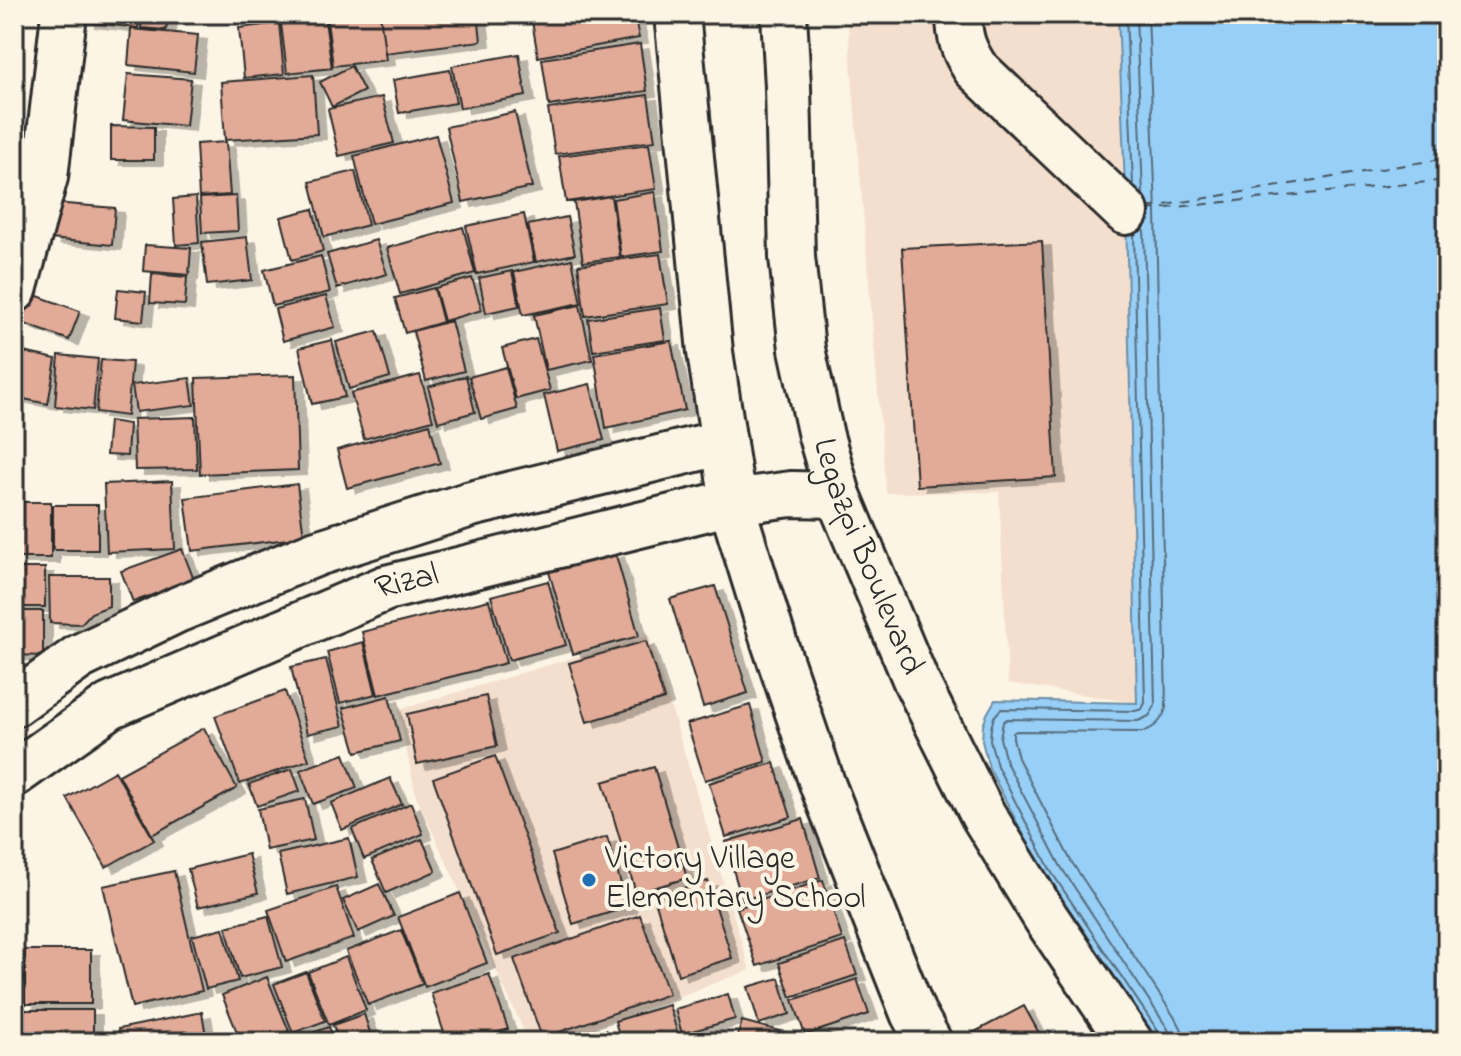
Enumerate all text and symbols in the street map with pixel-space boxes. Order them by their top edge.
street label: Legazpi Boulevard [798,433,936,683]
street label: Rizal [367,551,444,615]
place label: Victory Village Elementary School [604,835,866,924]
marker: Victory Village Elementary School [580,871,598,889]

